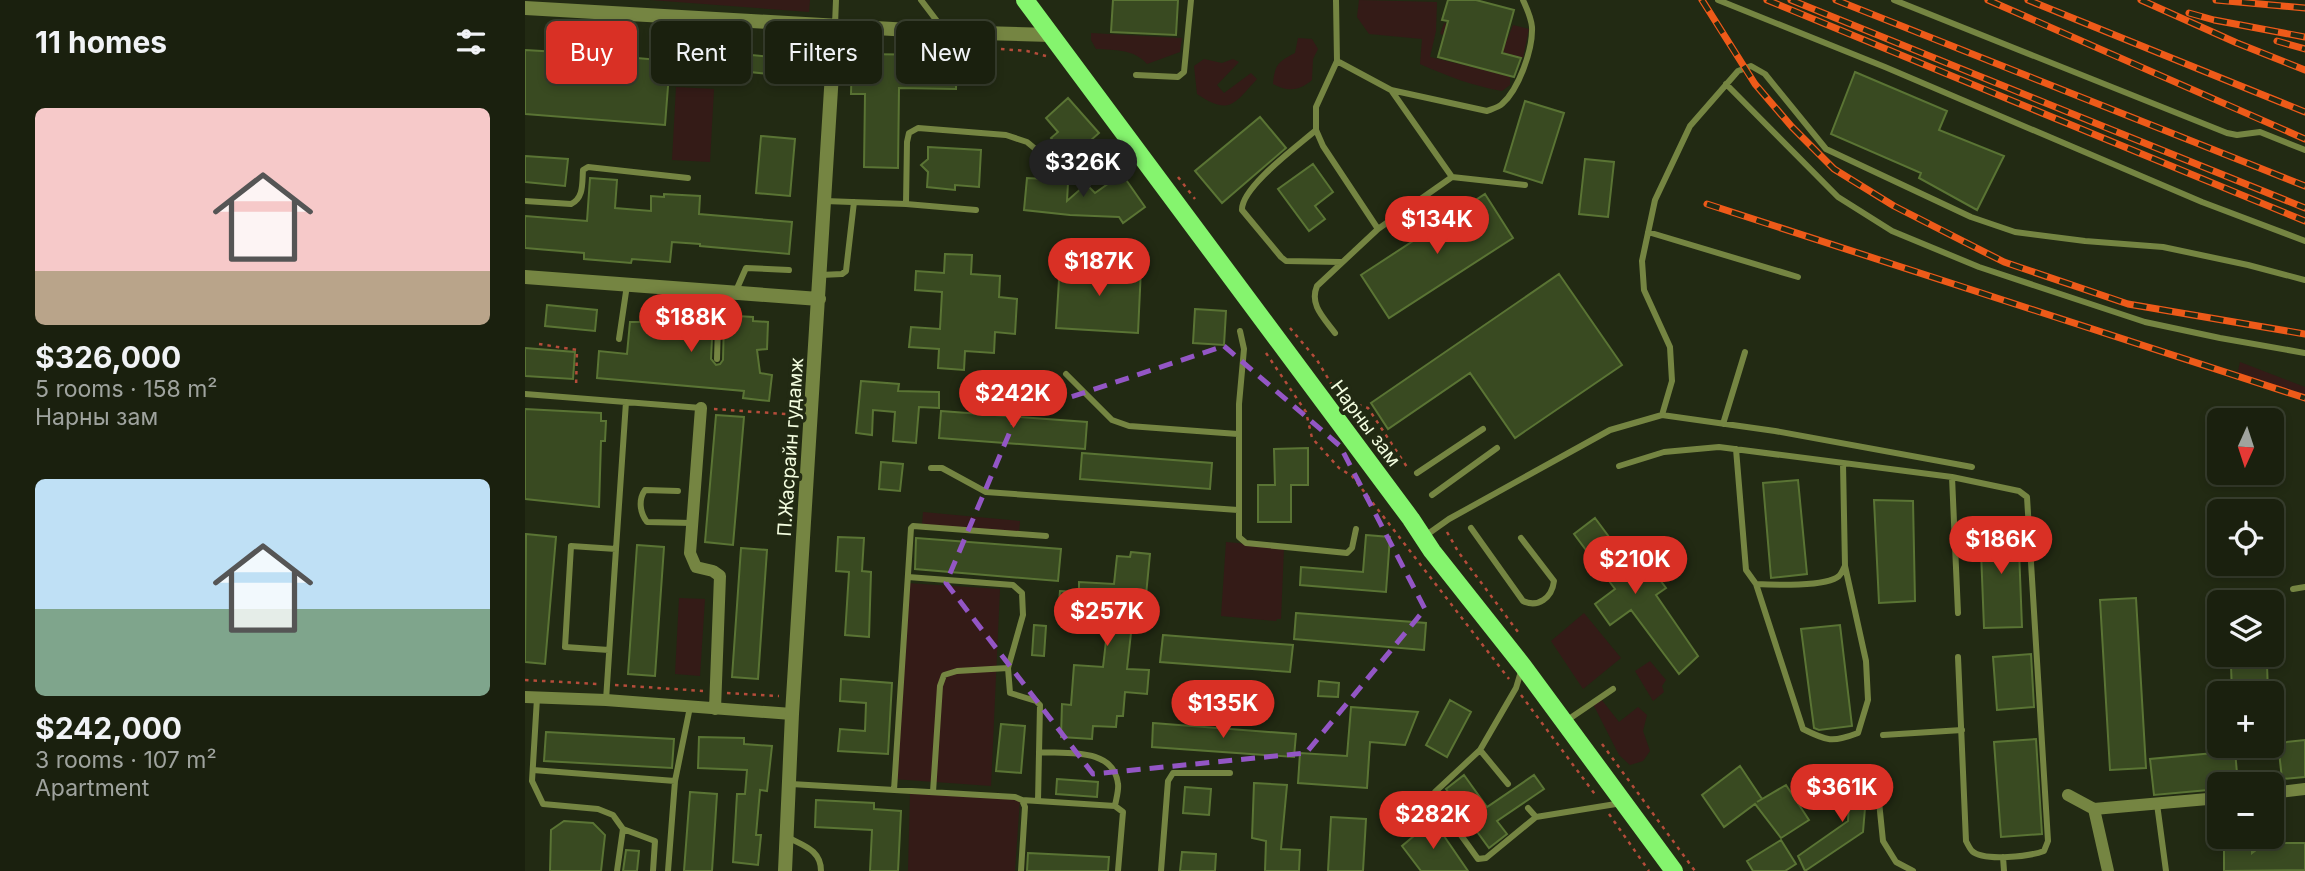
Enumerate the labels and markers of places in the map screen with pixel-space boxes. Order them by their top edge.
pin: $326K [1034,140,1132,199]
pin: $134K [1388,196,1486,256]
pin: $187K [1050,238,1148,298]
pin: $188K [642,294,740,354]
pin: $242K [964,370,1062,430]
pin: $186K [1952,516,2050,576]
pin: $210K [1586,536,1684,596]
pin: $257K [1058,588,1156,648]
pin: $135K [1174,680,1272,740]
pin: $361K [1793,764,1891,824]
pin: $282K [1384,792,1482,851]

